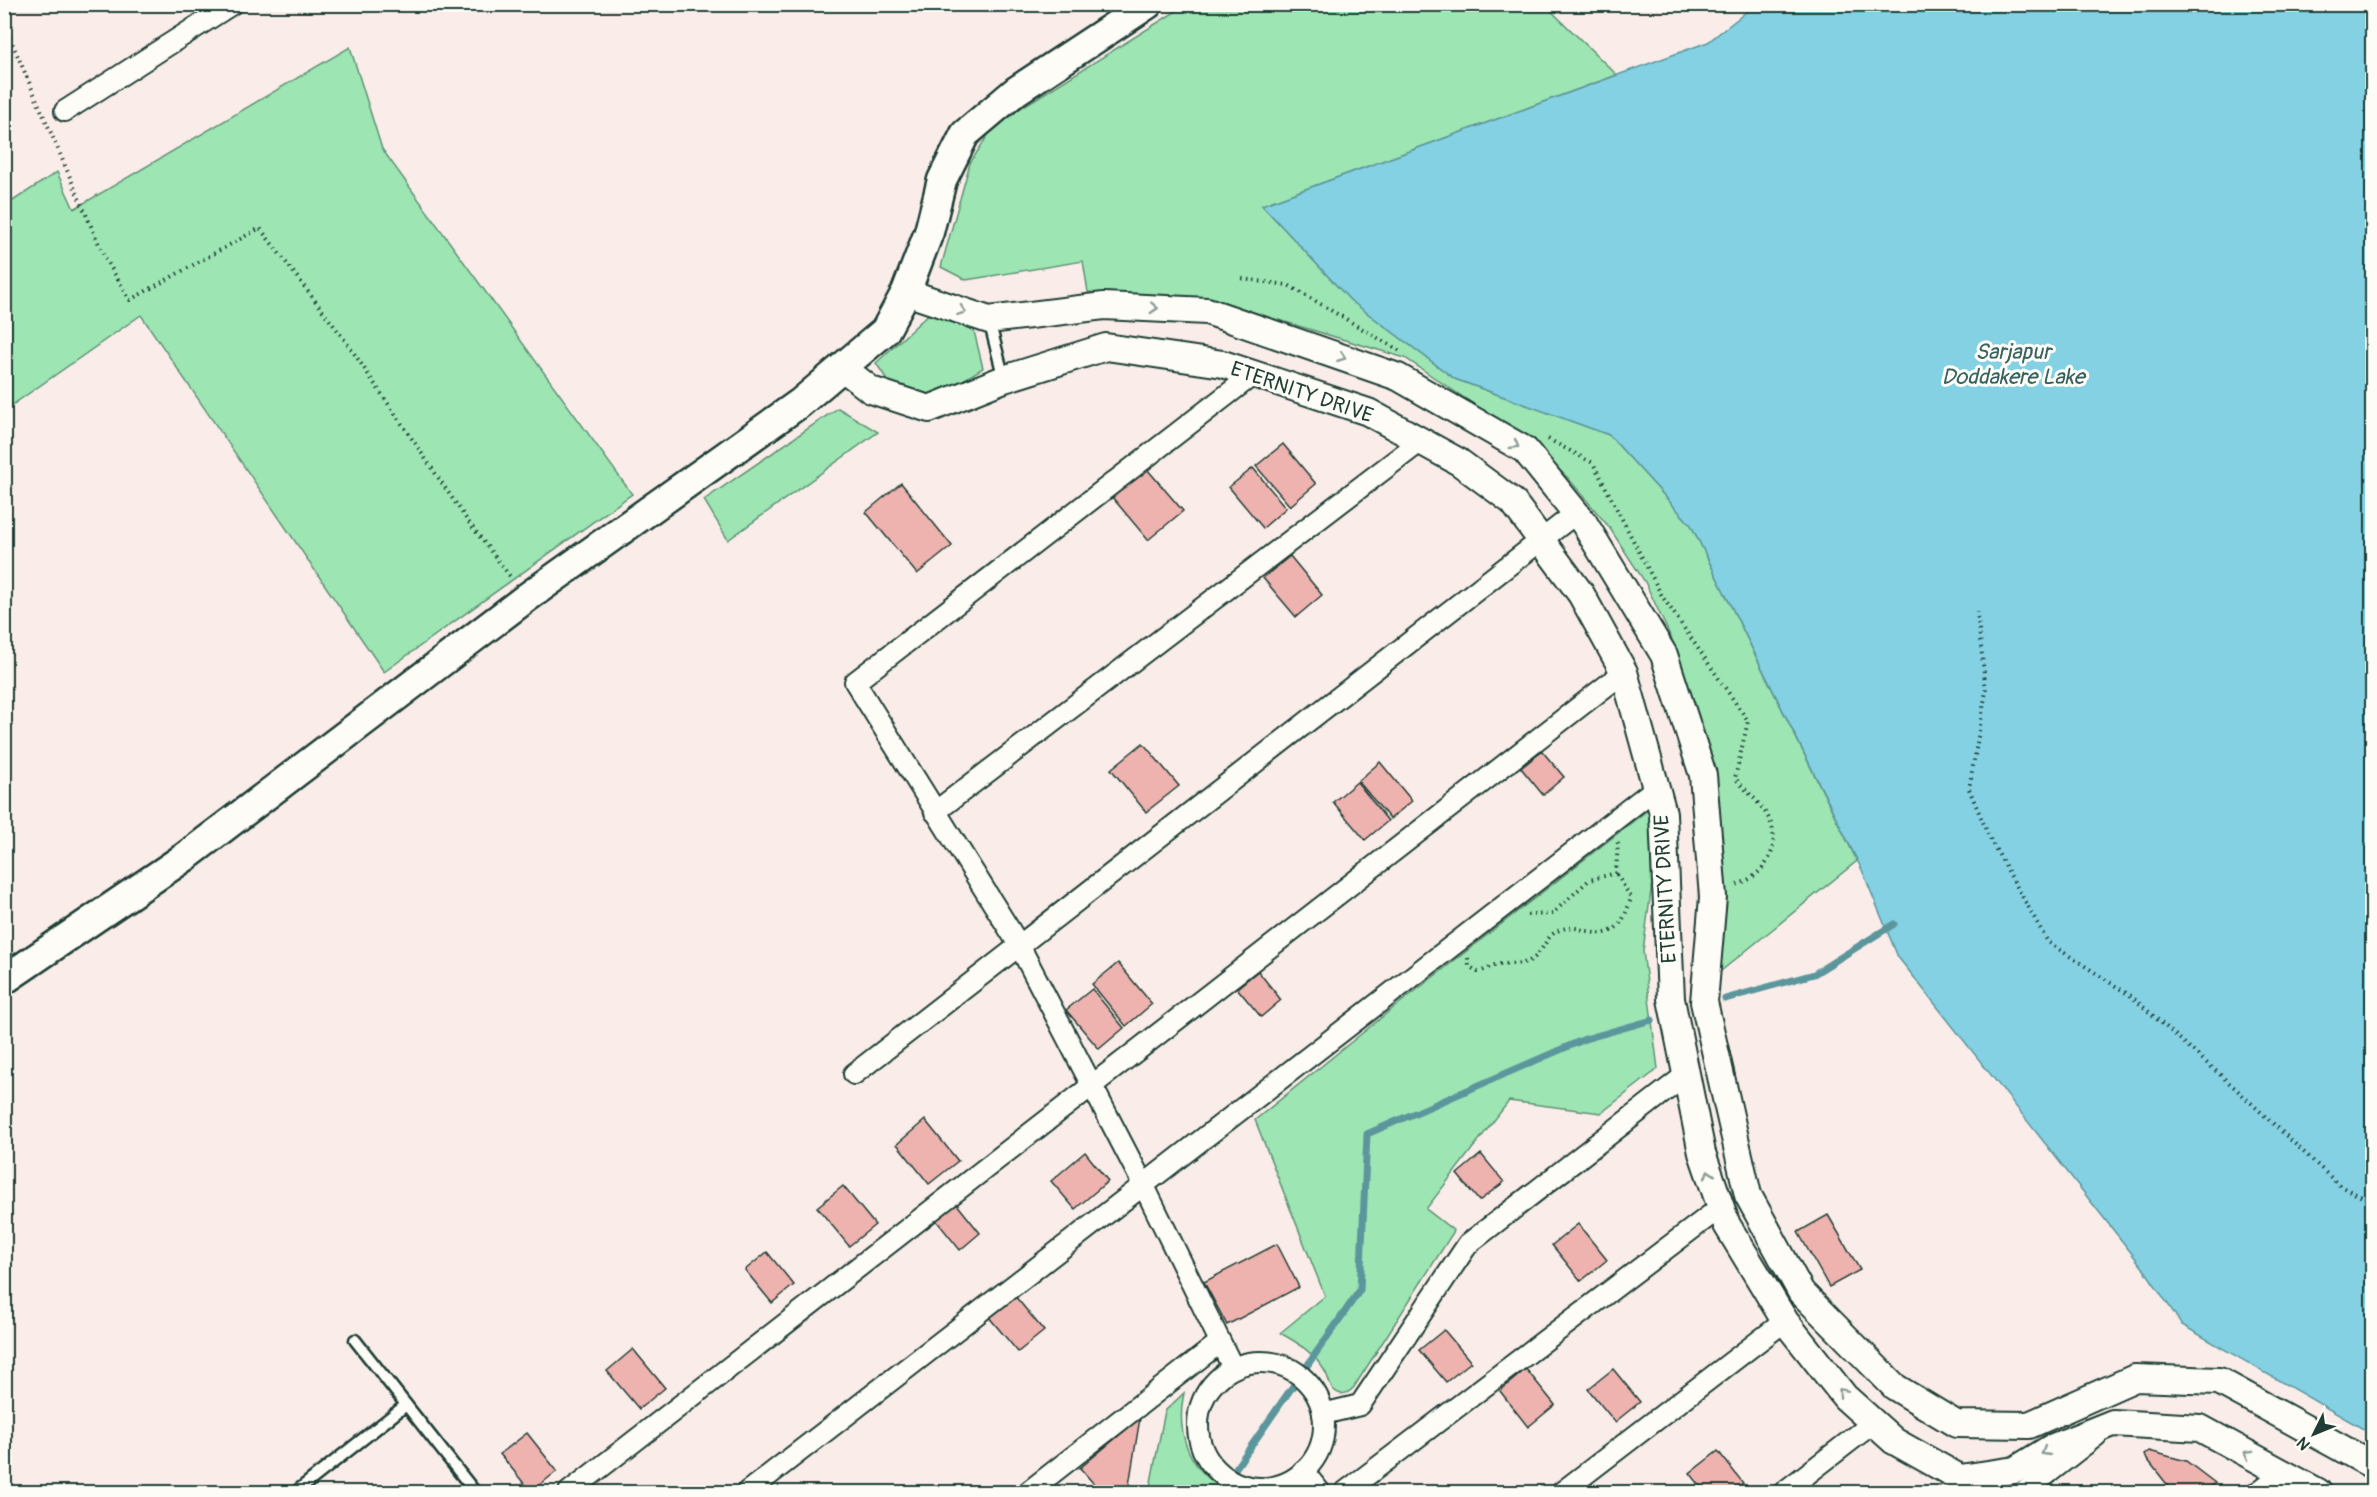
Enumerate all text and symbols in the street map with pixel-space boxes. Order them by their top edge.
one-way arrow [1150,302,1159,315]
one-way arrow [956,303,967,316]
water label: Sarjapur Doddakere Lake [1941,338,2087,391]
one-way arrow [1336,349,1347,362]
street label: ETERNITY DRIVE [1227,355,1377,430]
one-way arrow [1509,437,1519,449]
street label: ETERNITY DRIVE [1648,814,1683,964]
one-way arrow [1704,1169,1717,1180]
one-way arrow [1838,1388,1849,1399]
north arrow [2284,1404,2344,1464]
text: N [2293,1433,2315,1454]
one-way arrow [2041,1444,2051,1456]
one-way arrow [2244,1450,2254,1461]

